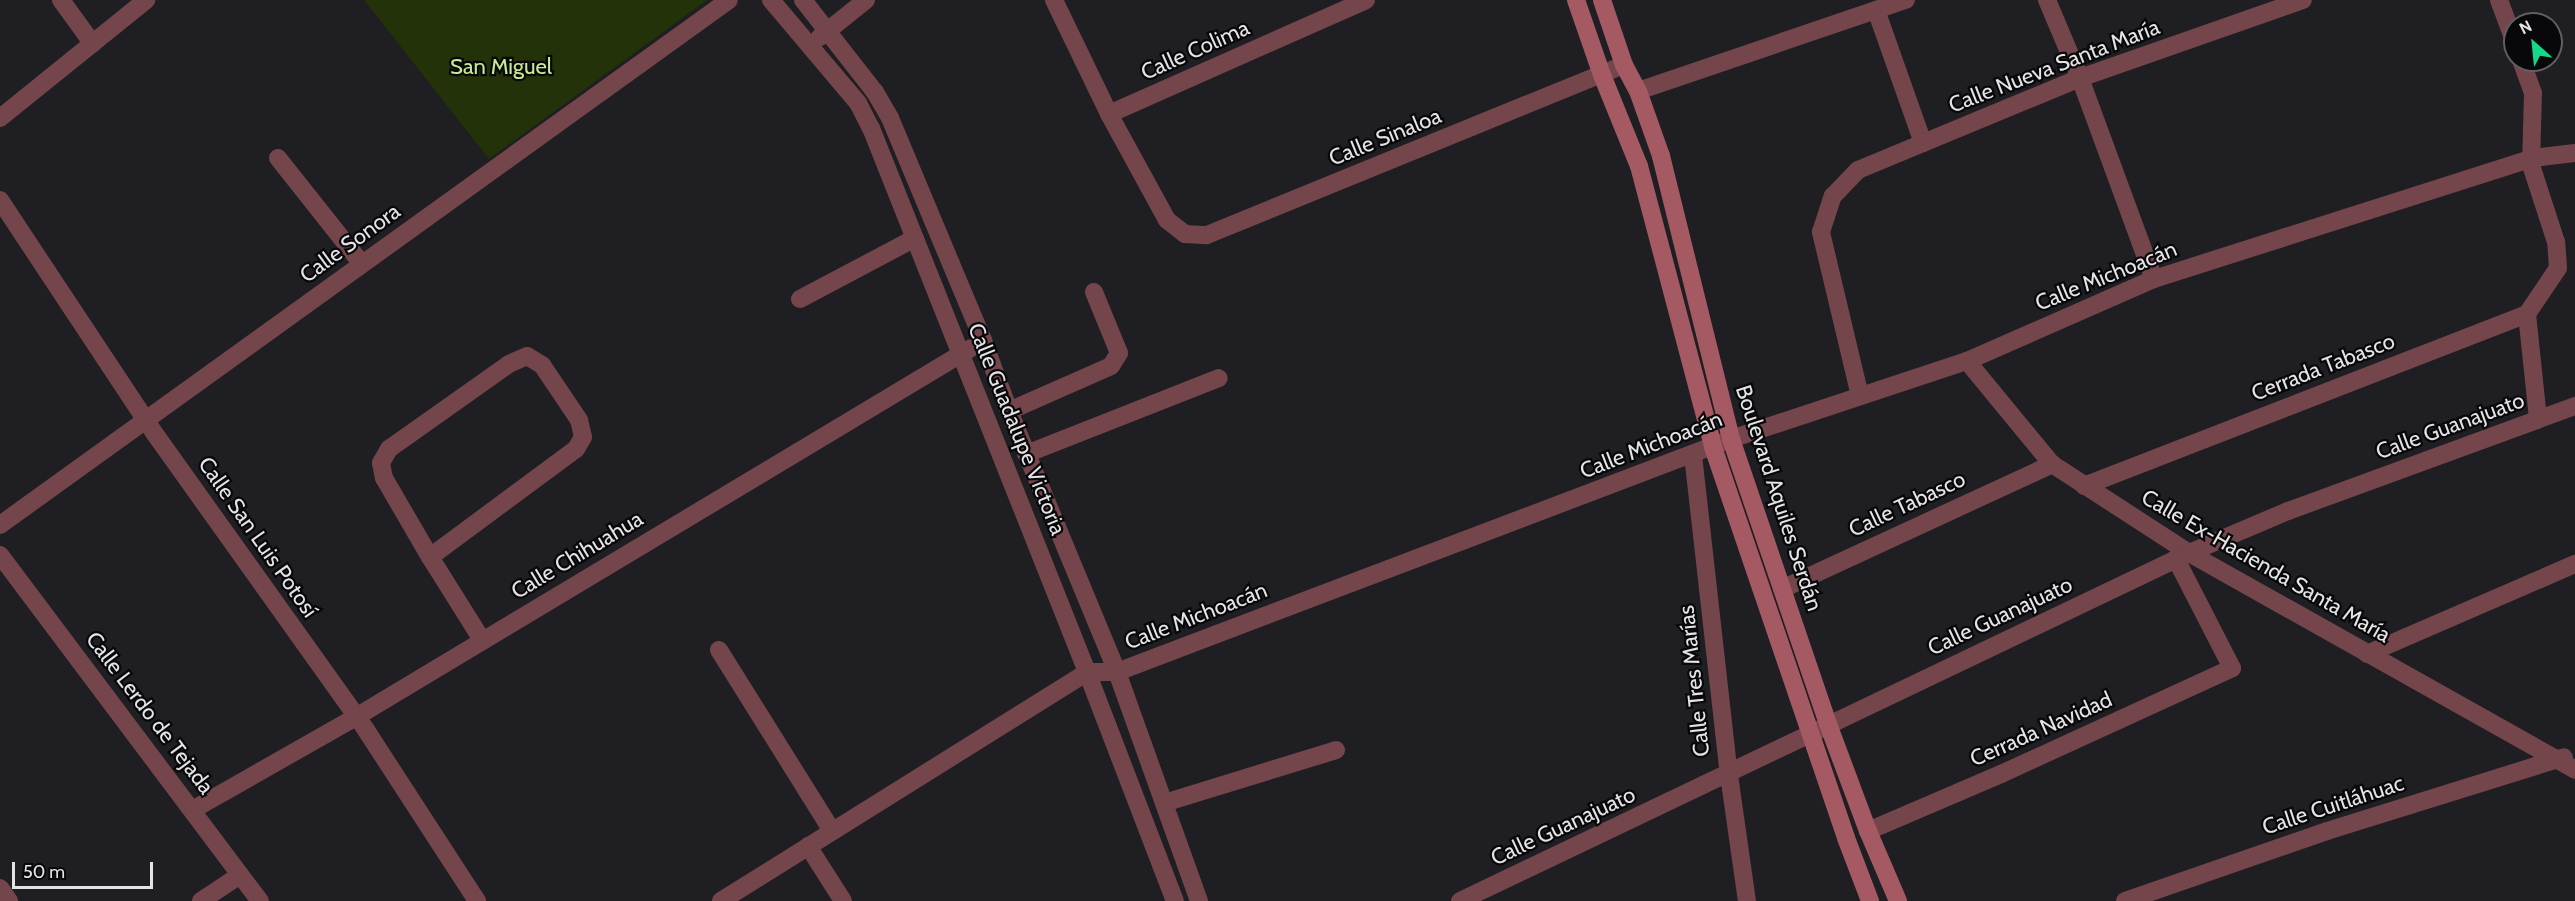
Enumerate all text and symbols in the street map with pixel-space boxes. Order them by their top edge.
north arrow [2503,12,2563,72]
street label: Calle Colima [1137,14,1253,86]
street label: Calle Nueva Santa María [1945,14,2163,118]
text: N [2516,16,2535,38]
park label: San Miguel [450,54,552,80]
street label: Calle Sinaloa [1325,103,1445,171]
street label: Calle Sonora [295,198,405,288]
street label: Calle Michoacán [2031,236,2181,316]
street label: Calle Guadalupe Victoria [962,319,1072,539]
street label: Cerrada Tabasco [2248,328,2398,406]
street label: Boulevard Aquiles Serdán [1730,382,1828,614]
street label: Calle Guanajuato [2372,387,2528,465]
street label: Calle Michoacán [1576,406,1726,484]
street label: Calle San Luis Potosí [193,452,323,622]
street label: Calle Tabasco [1845,466,1969,542]
street label: Calle Ex-Hacienda Santa María [2137,484,2395,648]
street label: Calle Chihuahua [506,505,648,605]
street label: Calle Guanajuato [1924,571,2076,661]
street label: Calle Michoacán [1121,577,1271,655]
street label: Calle Tres Marías [1673,604,1715,758]
street label: Calle Lerdo de Tejada [80,627,220,799]
street label: Cerrada Navidad [1966,686,2116,772]
street label: Calle Cuitláhuac [2259,770,2407,840]
street label: Calle Guanajuato [1487,781,1639,871]
scale bar [15,850,156,888]
text: 50 m [23,861,65,883]

